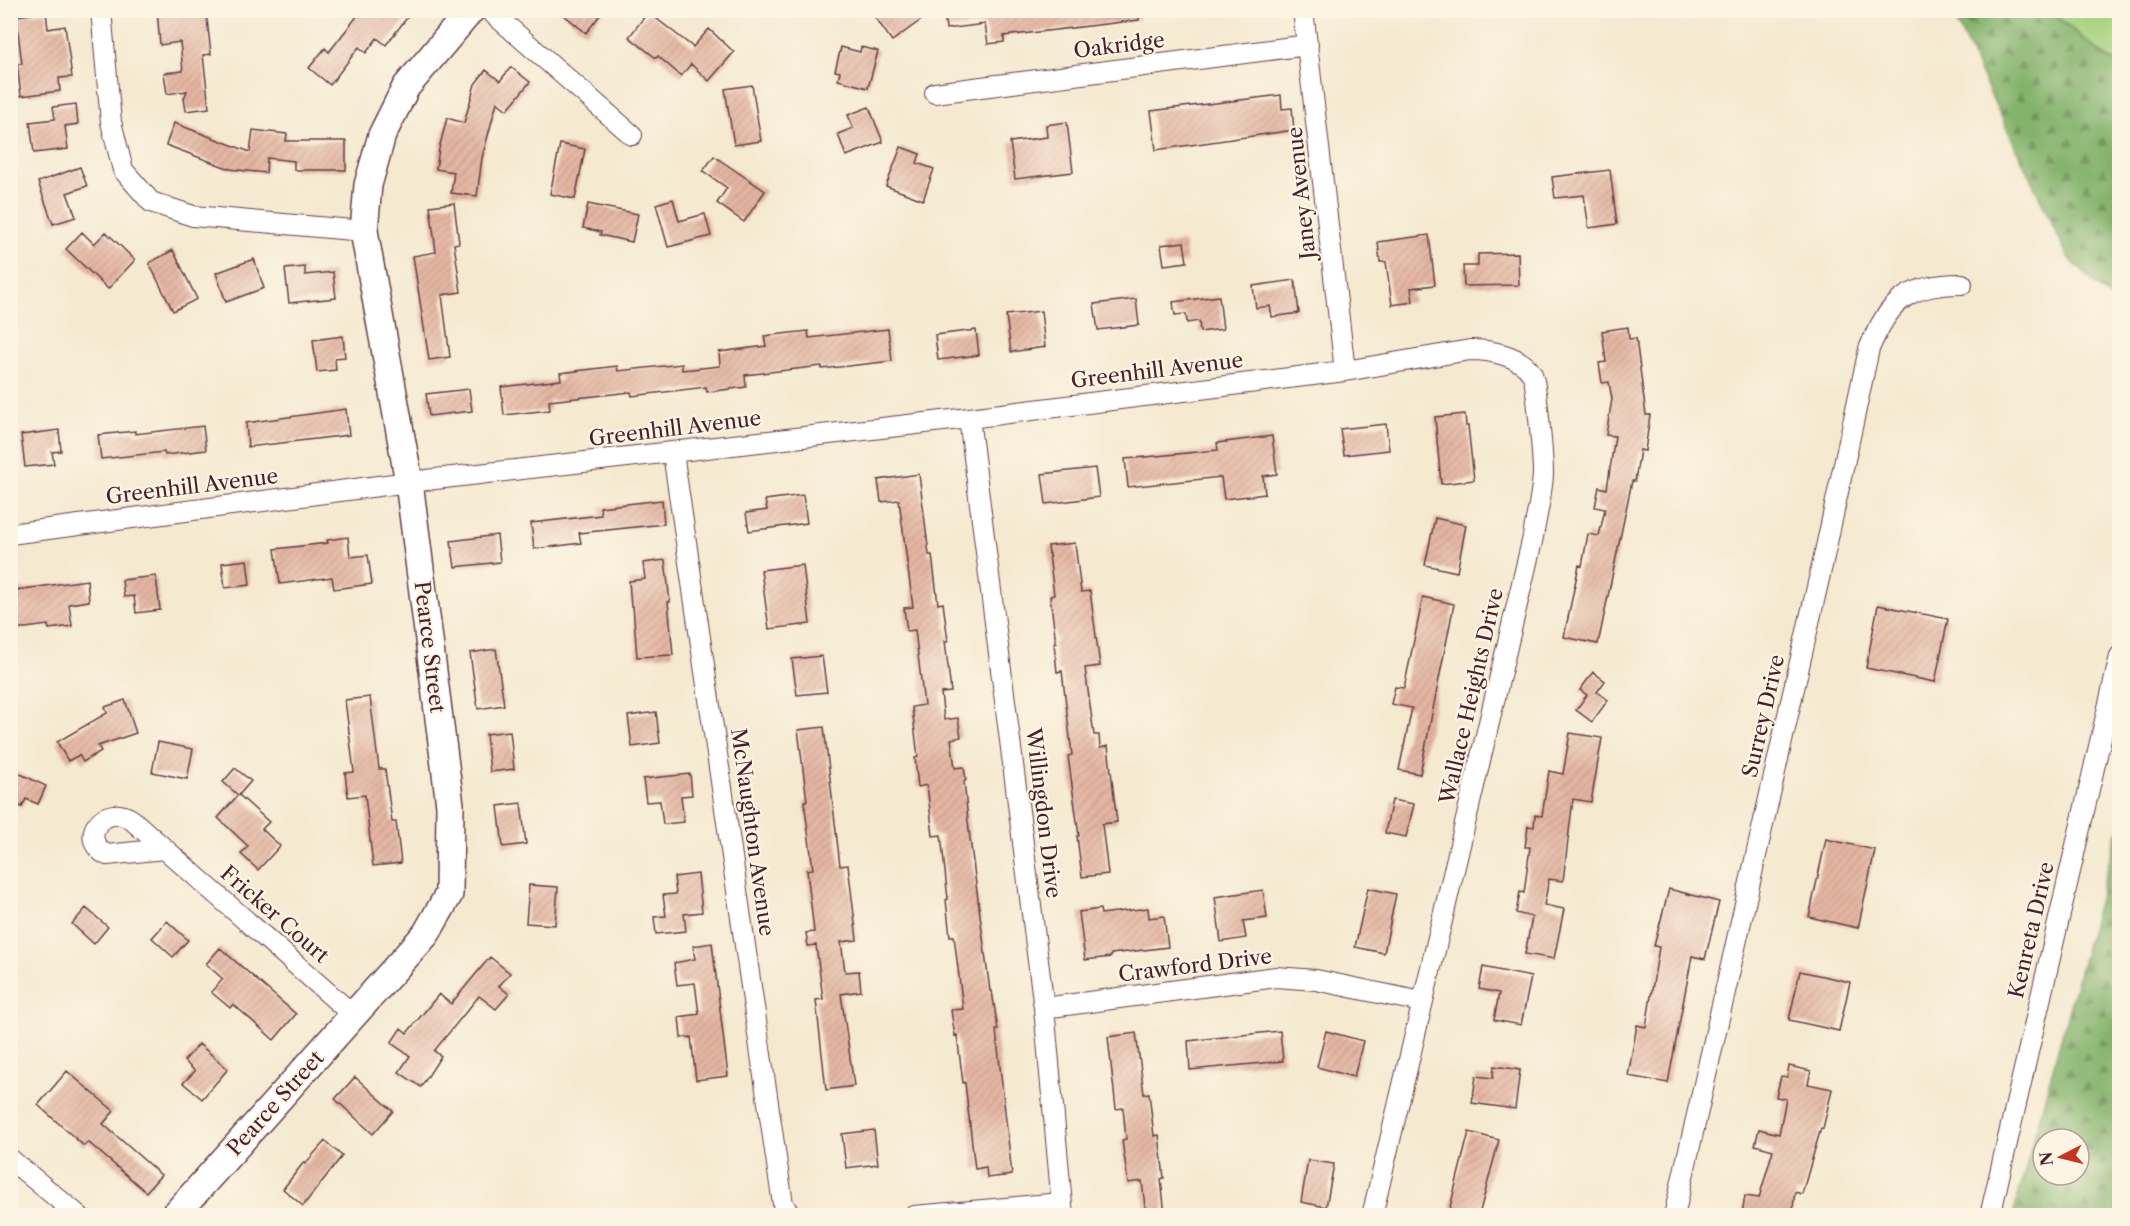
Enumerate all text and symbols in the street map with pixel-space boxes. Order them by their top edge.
street label: Oakridge [1072,27,1166,63]
street label: Janey Avenue [1282,125,1321,263]
street label: Greenhill Avenue [1069,347,1245,393]
street label: Greenhill Avenue [587,405,763,451]
street label: Greenhill Avenue [104,463,280,509]
street label: Pearce Street [410,580,451,715]
street label: Wallace Heights Drive [1434,586,1508,807]
street label: Surrey Drive [1737,652,1789,780]
street label: Willingdon Drive [1021,725,1067,900]
street label: McNaughton Avenue [726,726,780,938]
street label: Kenreta Drive [2003,859,2059,1001]
street label: Fricker Court [216,860,335,968]
street label: Crawford Drive [1117,943,1273,987]
street label: Pearce Street [221,1045,329,1161]
north arrow [2031,1127,2091,1187]
text: N [2035,1151,2057,1167]

